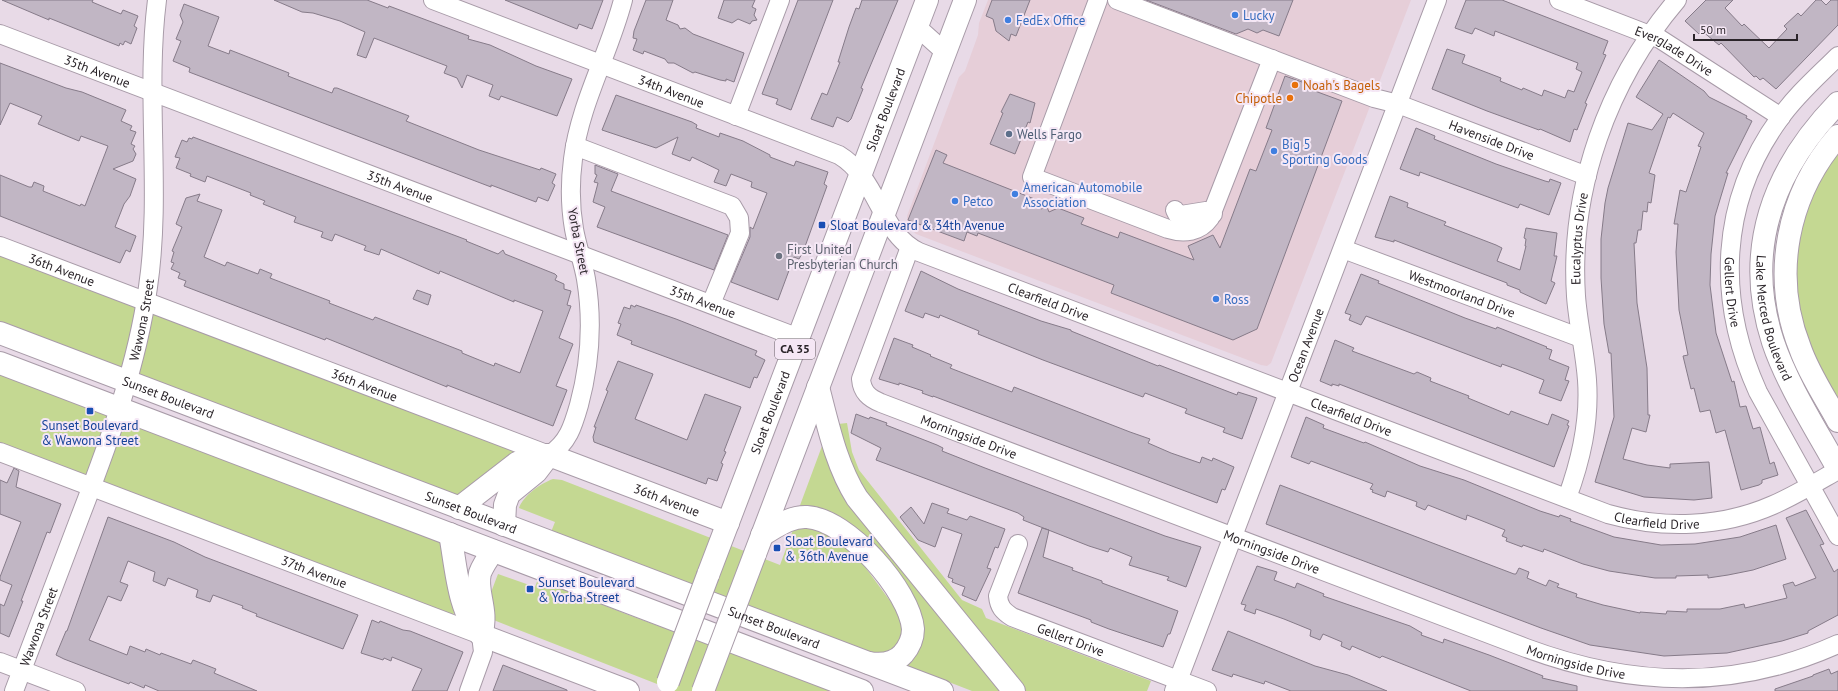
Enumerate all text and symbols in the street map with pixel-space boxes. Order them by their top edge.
place label: Lucky [1243,7,1275,24]
marker: Lucky [1230,10,1240,20]
place label: FedEx Office [1016,12,1085,29]
marker: FedEx Office [1003,15,1013,25]
scale bar [1694,16,1797,42]
street label: Everglade Drive [1632,22,1716,80]
text: 50 m [1700,22,1726,37]
street label: 35th Avenue [62,51,132,92]
street label: Sloat Boulevard [862,66,909,154]
street label: 34th Avenue [636,71,707,112]
place label: Noah's Bagels [1303,77,1380,94]
marker: Noah's Bagels [1290,80,1300,90]
place label: Chipotle [1235,90,1282,107]
marker: Chipotle [1285,93,1295,103]
street label: Havenside Drive [1446,116,1537,164]
place label: Wells Fargo [1017,126,1082,143]
marker: Wells Fargo [1004,129,1014,139]
place label: Big 5 Sporting Goods [1282,136,1368,168]
marker: Big 5 Sporting Goods [1269,146,1279,156]
street label: 35th Avenue [364,166,435,207]
place label: American Automobile Association [1023,179,1142,211]
marker: American Automobile Association [1010,189,1020,199]
street label: Eucalyptus Drive [1567,191,1592,285]
place label: Petco [963,193,993,210]
marker: Petco [950,196,960,206]
street label: Yorba Street [564,206,593,277]
place label: Sloat Boulevard & 34th Avenue [830,217,1005,234]
marker: Sloat Boulevard & 34th Avenue [817,220,827,230]
place label: First United Presbyterian Church [787,241,898,273]
street label: 36th Avenue [26,250,97,290]
marker: First United Presbyterian Church [774,251,784,261]
street label: Lake Merced Boulevard [1752,255,1796,383]
street label: Gellert Drive [1721,257,1744,329]
street label: Westmoorland Drive [1406,266,1518,322]
street label: Wawona Street [125,277,158,363]
street label: Clearfield Drive [1005,279,1092,325]
street label: 35th Avenue [667,282,738,322]
place label: Ross [1224,291,1249,308]
marker: Ross [1211,294,1221,304]
street label: Ocean Avenue [1284,306,1328,385]
road number: CA 35 [775,339,815,359]
street label: 36th Avenue [329,365,400,406]
street label: Sloat Boulevard [747,368,794,457]
street label: Sunset Boulevard [120,372,216,423]
street label: Clearfield Drive [1308,394,1394,440]
marker: Sunset Boulevard & Wawona Street [85,406,95,416]
street label: Morningside Drive [918,411,1019,463]
place label: Sunset Boulevard & Wawona Street [41,417,139,449]
street label: 36th Avenue [631,480,702,520]
street label: Sunset Boulevard [423,487,519,538]
street label: Clearfield Drive [1612,508,1700,533]
street label: Morningside Drive [1221,526,1322,578]
place label: Sloat Boulevard & 36th Avenue [785,533,873,565]
marker: Sloat Boulevard & 36th Avenue [772,543,782,553]
street label: 37th Avenue [279,552,349,592]
place label: Sunset Boulevard & Yorba Street [538,574,635,606]
street label: Wawona Street [16,584,62,669]
marker: Sunset Boulevard & Yorba Street [525,584,535,594]
street label: Sunset Boulevard [726,602,822,653]
street label: Gellert Drive [1035,619,1107,660]
street label: Morningside Drive [1524,641,1627,683]

